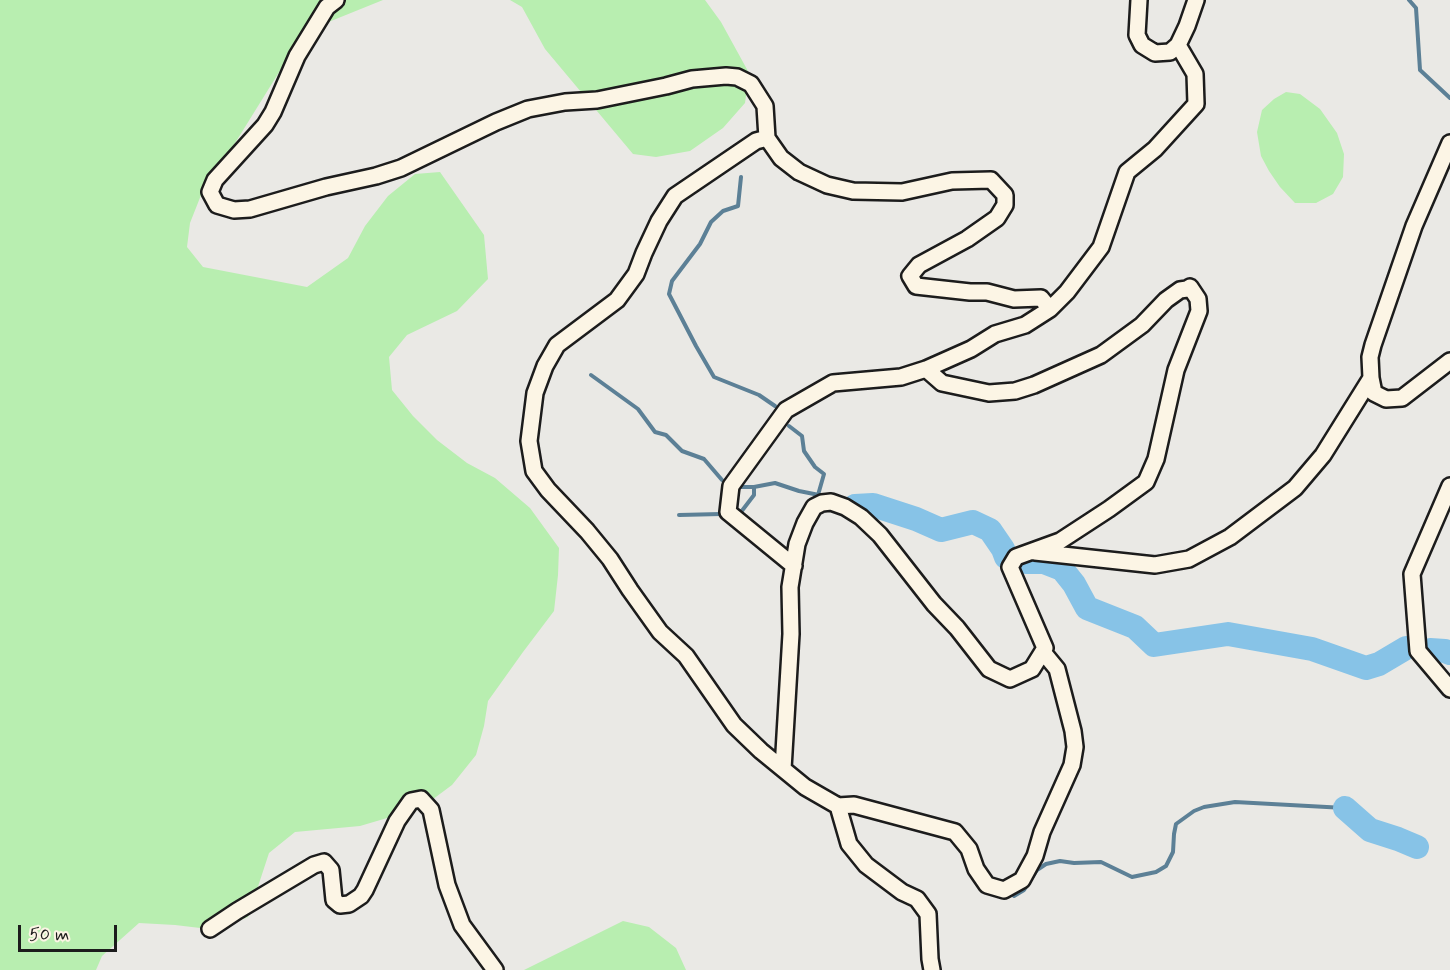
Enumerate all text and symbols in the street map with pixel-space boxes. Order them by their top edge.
scale bar [21,913,120,951]
text: 50 m [29,923,69,947]

